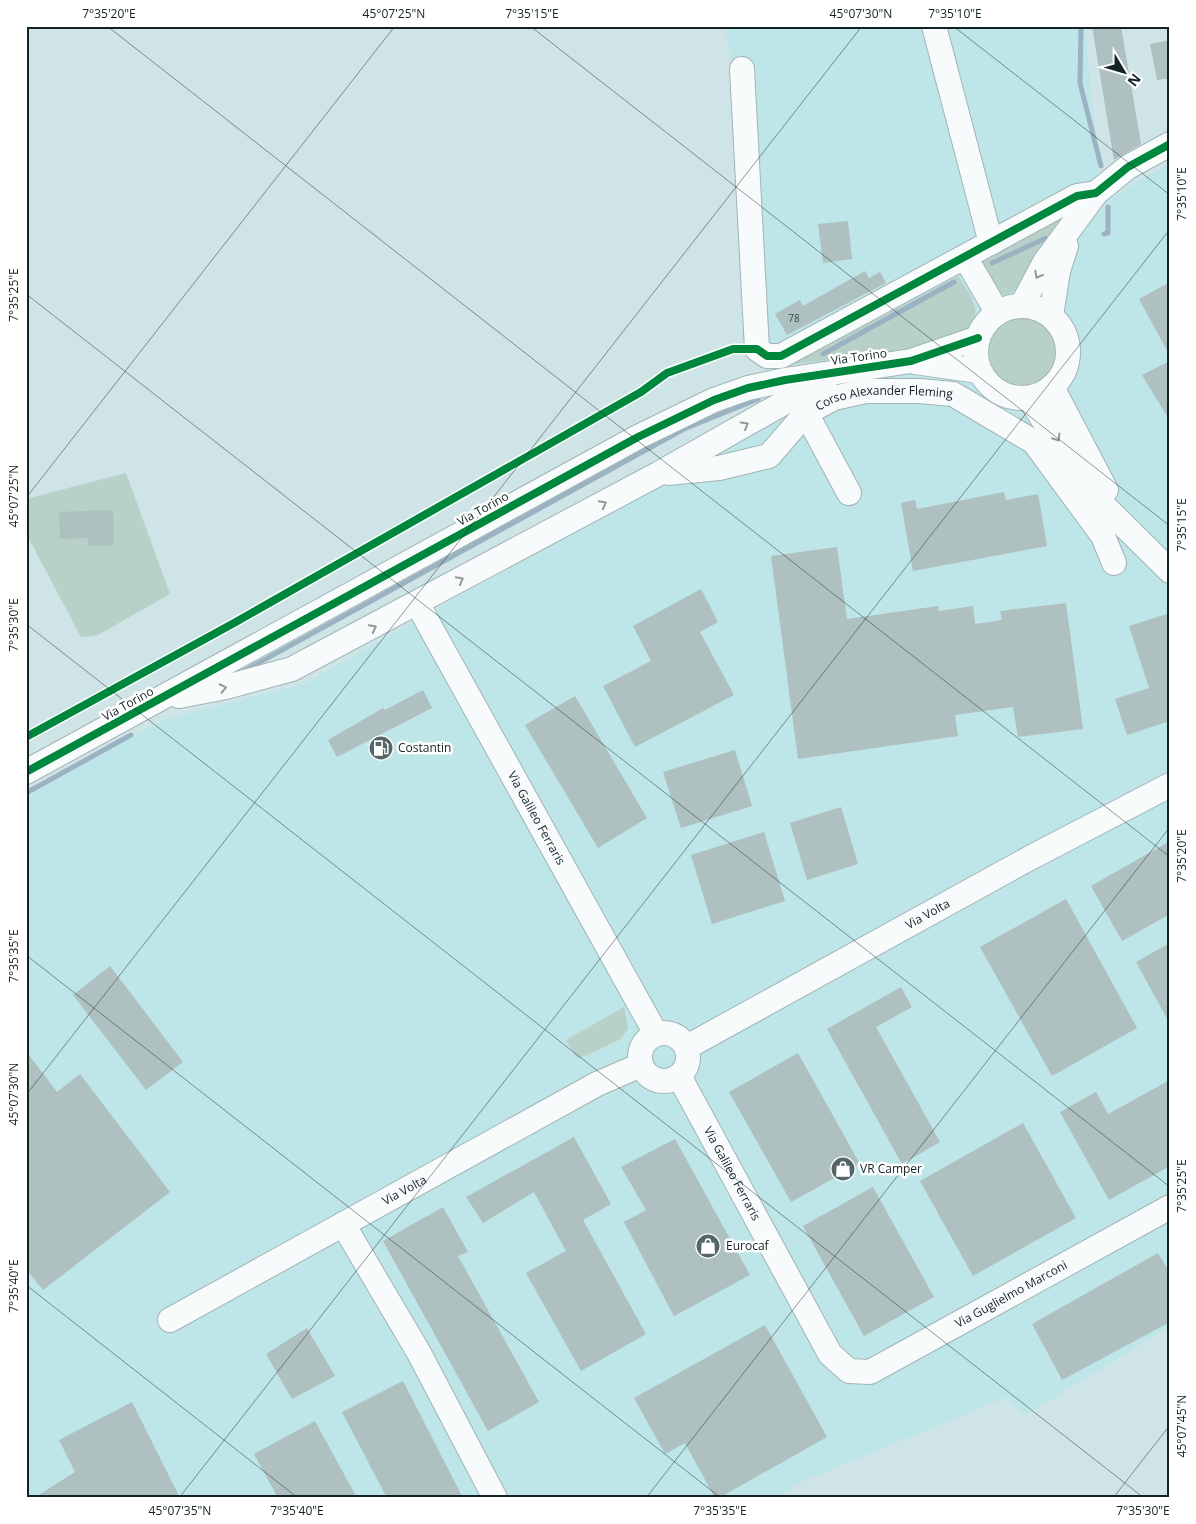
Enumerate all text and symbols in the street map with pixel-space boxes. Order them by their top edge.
text: 7°35'20"E [82,5,136,22]
text: 45°07'25"N [363,5,425,22]
text: 7°35'15"E [505,5,559,22]
text: 45°07'30"N [830,5,892,22]
text: 7°35'10"E [928,5,982,22]
north arrow [1098,48,1148,98]
text: N [1124,70,1146,91]
text: 7°35'10"E [1173,167,1190,221]
text: 7°35'25"E [5,268,22,322]
one-way arrow [1034,270,1044,279]
house number: 78 [788,311,800,325]
street label: Via Torino [830,344,888,369]
street label: Corso Alexander Fleming [812,382,954,414]
one-way arrow [740,421,749,431]
one-way arrow [1050,432,1060,441]
text: 45°07'25"N [5,465,22,527]
street label: Via Torino [454,487,512,530]
text: 7°35'15"E [1173,498,1190,552]
one-way arrow [598,500,607,510]
one-way arrow [454,576,463,586]
text: 7°35'30"E [5,598,22,652]
one-way arrow [368,624,377,634]
street label: Via Torino [99,682,157,725]
one-way arrow [218,683,227,694]
fuel station icon: Costantin [368,735,394,761]
place label: Costantin [398,739,451,756]
street label: Via Galileo Ferraris [504,768,570,868]
text: 7°35'20"E [1173,829,1190,883]
street label: Via Volta [902,895,953,933]
text: 7°35'35"E [5,929,22,983]
text: 45°07'30"N [5,1063,22,1125]
street label: Via Galileo Ferraris [700,1123,765,1224]
shop icon: VR Camper [830,1156,856,1182]
text: 7°35'25"E [1173,1159,1190,1213]
place label: VR Camper [860,1160,922,1177]
street label: Via Volta [379,1171,430,1209]
shop icon: Eurocaf [695,1233,721,1259]
place label: Eurocaf [726,1237,770,1254]
street label: Via Guglielmo Marconi [952,1256,1070,1332]
text: 7°35'40"E [5,1259,22,1313]
text: 45°07'45"N [1173,1395,1190,1457]
text: 45°07'35"N [149,1502,211,1519]
text: 7°35'40"E [270,1502,324,1519]
text: 7°35'35"E [693,1502,747,1519]
text: 7°35'30"E [1116,1502,1170,1519]

